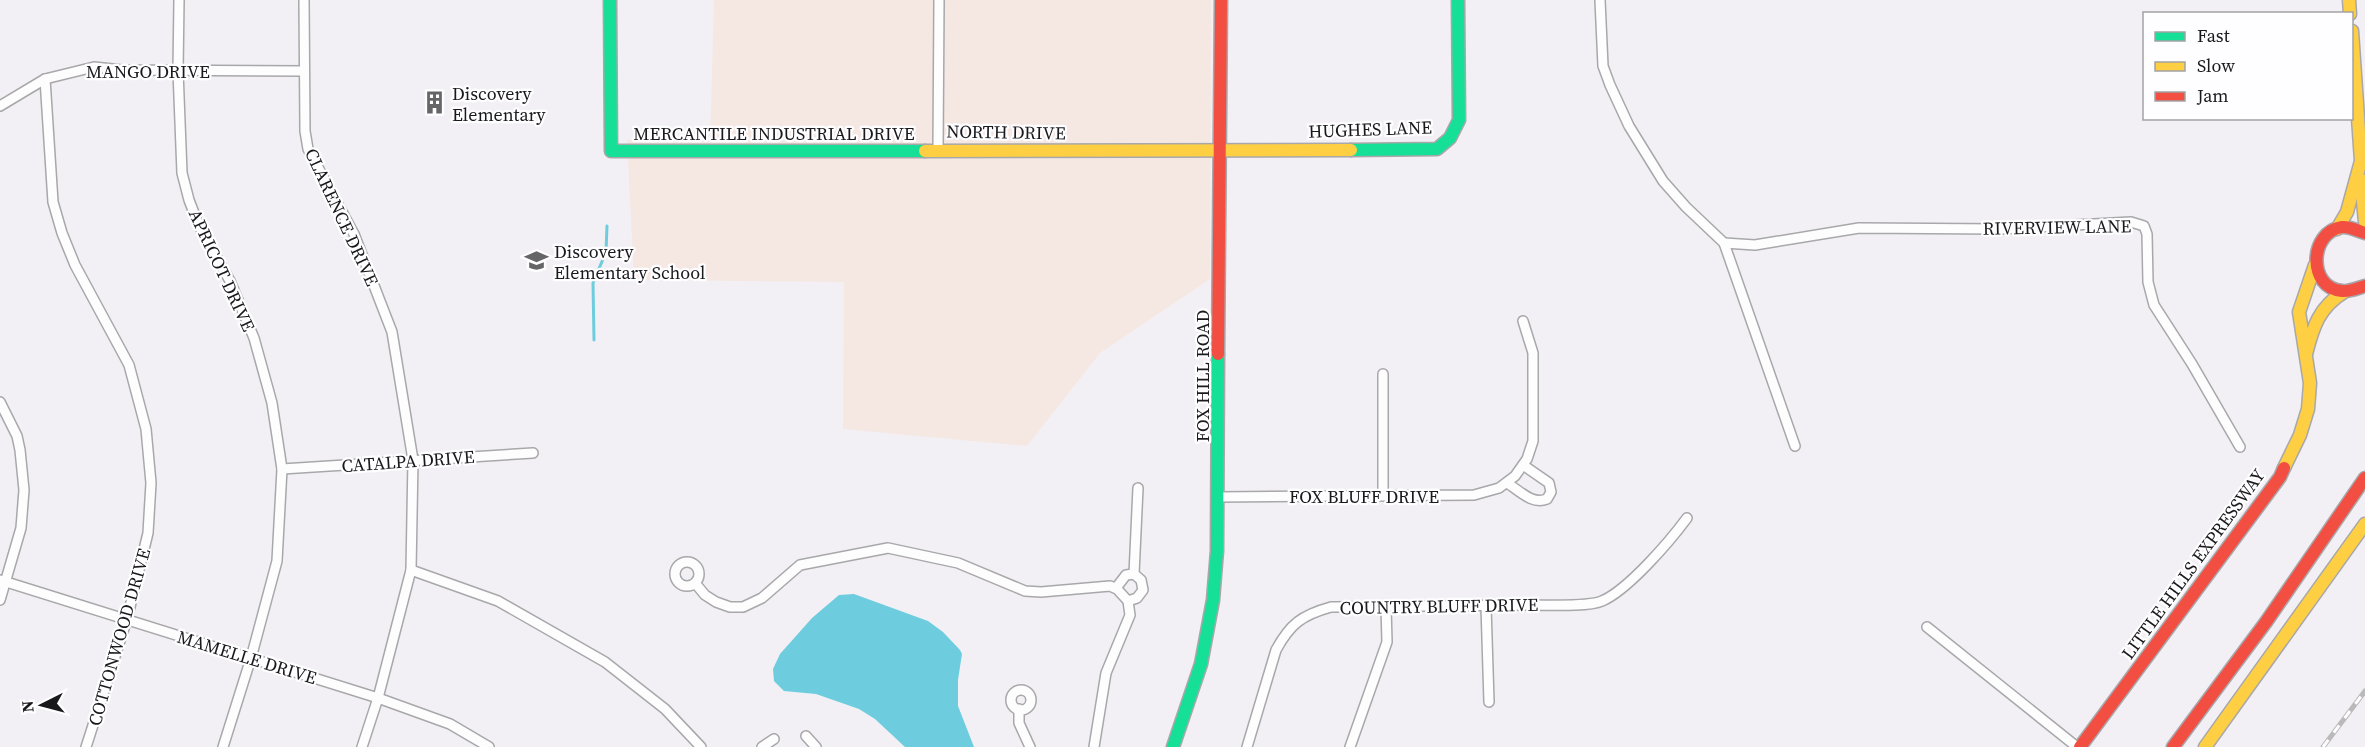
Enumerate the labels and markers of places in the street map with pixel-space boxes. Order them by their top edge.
place label: Discovery Elementary [452,81,546,127]
building icon: Discovery Elementary [421,90,447,116]
place label: Discovery Elementary School [554,239,705,285]
school or university icon: Discovery Elementary School [523,248,549,274]

